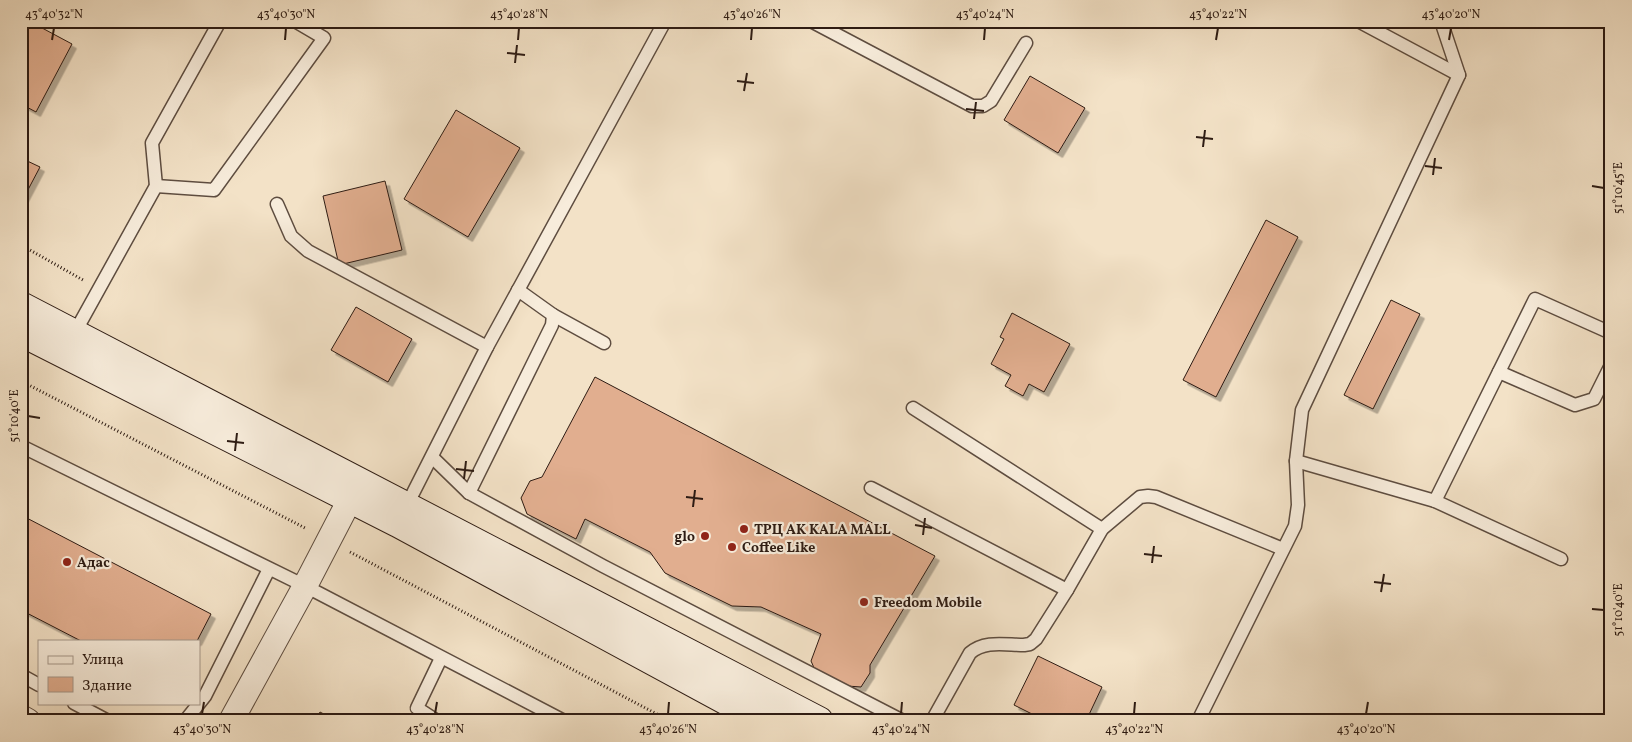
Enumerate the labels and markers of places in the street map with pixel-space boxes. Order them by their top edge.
place label: ТРЦ AK KALA MALL [754,521,891,540]
marker: ТРЦ AK KALA MALL [738,523,750,535]
place label: glo [675,528,695,547]
marker: glo [699,530,711,542]
place label: Coffee Like [742,539,815,558]
marker: Coffee Like [726,541,738,553]
place label: Адас [77,554,110,573]
marker: Адас [61,556,73,568]
place label: Freedom Mobile [874,594,982,613]
marker: Freedom Mobile [858,596,870,608]

